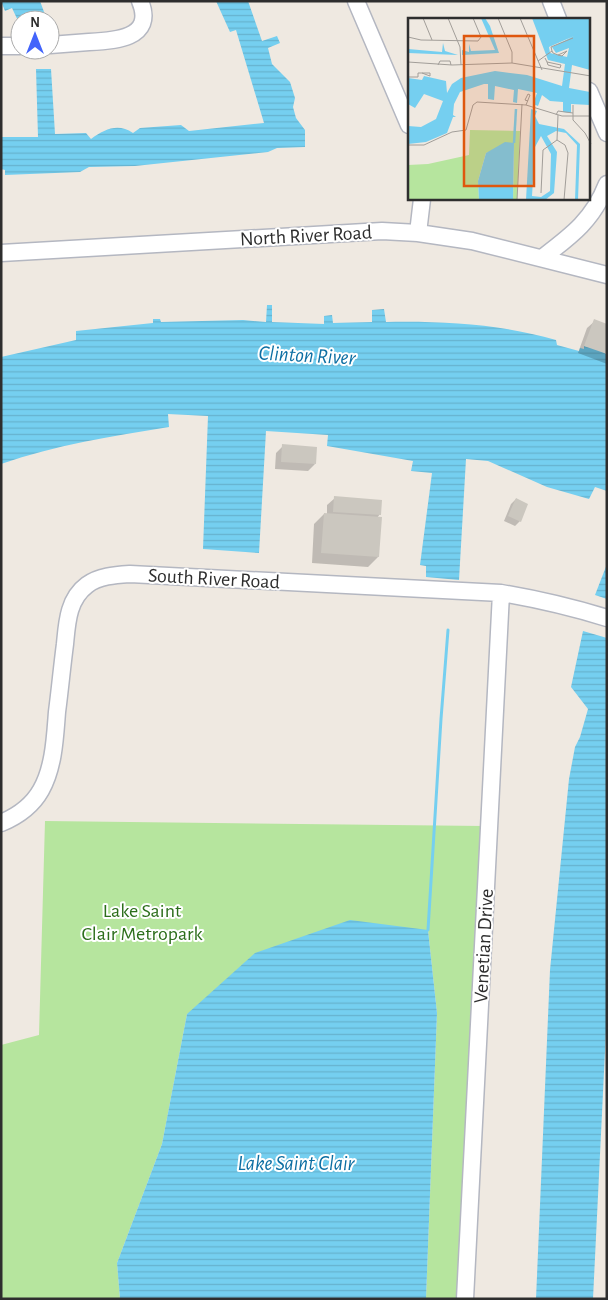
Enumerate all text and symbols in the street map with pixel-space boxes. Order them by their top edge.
north arrow [10,10,60,60]
text: N [30,16,40,30]
inset map [408,18,590,200]
street label: North River Road [239,223,373,249]
water label: Clinton River [258,342,357,369]
street label: South River Road [148,566,280,592]
street label: Venetian Drive [471,888,497,1004]
park label: Lake Saint Clair Metropark [81,901,203,944]
water label: Lake Saint Clair [238,1153,356,1174]

